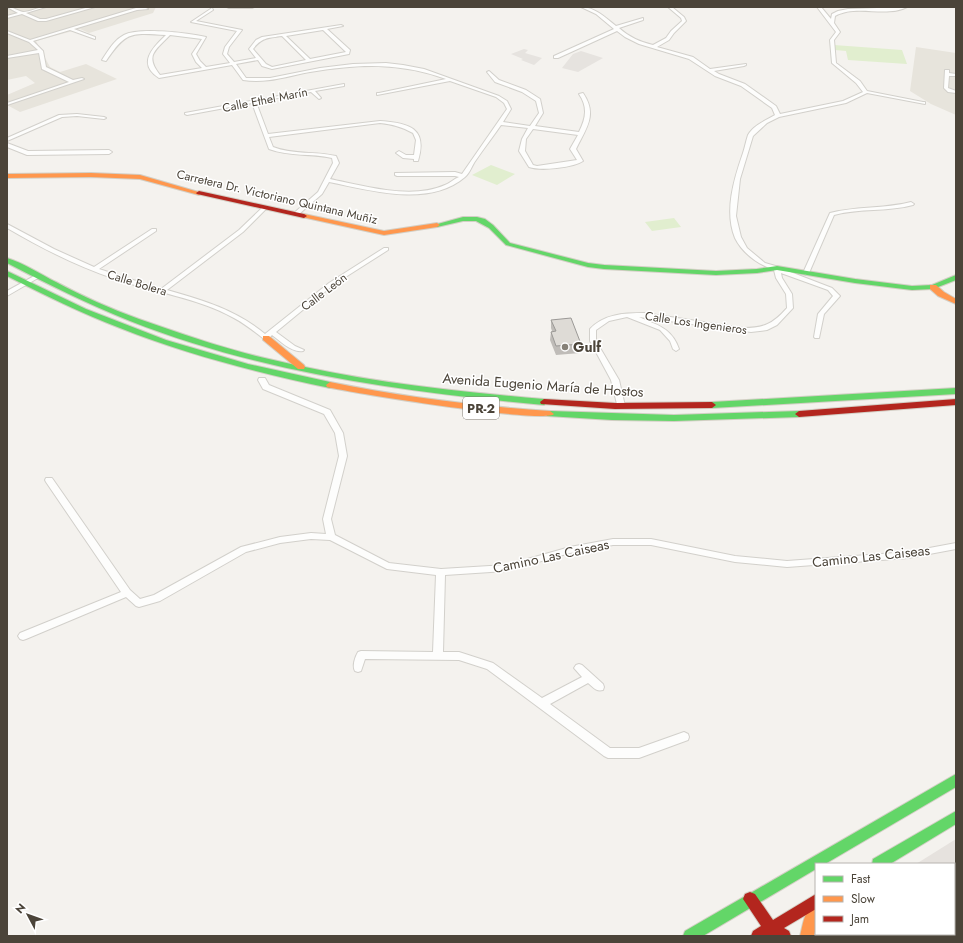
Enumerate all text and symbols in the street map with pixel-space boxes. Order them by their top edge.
street label: Calle Ethel Marín [221,83,309,117]
street label: Carretera Dr. Victoriano Quintana Muñiz [175,165,380,229]
street label: Calle Bolera [105,265,169,301]
street label: Calle León [297,269,351,315]
street label: Calle Los Ingenieros [644,307,748,339]
place label: Gulf [573,337,602,357]
marker: Gulf [560,342,570,352]
street label: Avenida Eugenio María de Hostos [442,368,645,402]
road number: PR-2 [463,397,499,419]
street label: Camino Las Caiseas [491,534,611,578]
street label: Camino Las Caiseas [811,540,931,572]
legend [815,863,955,935]
text: Fast [851,870,870,888]
text: Slow [851,890,876,908]
north arrow [8,895,48,935]
text: N [12,900,29,917]
text: Jam [849,910,869,928]

